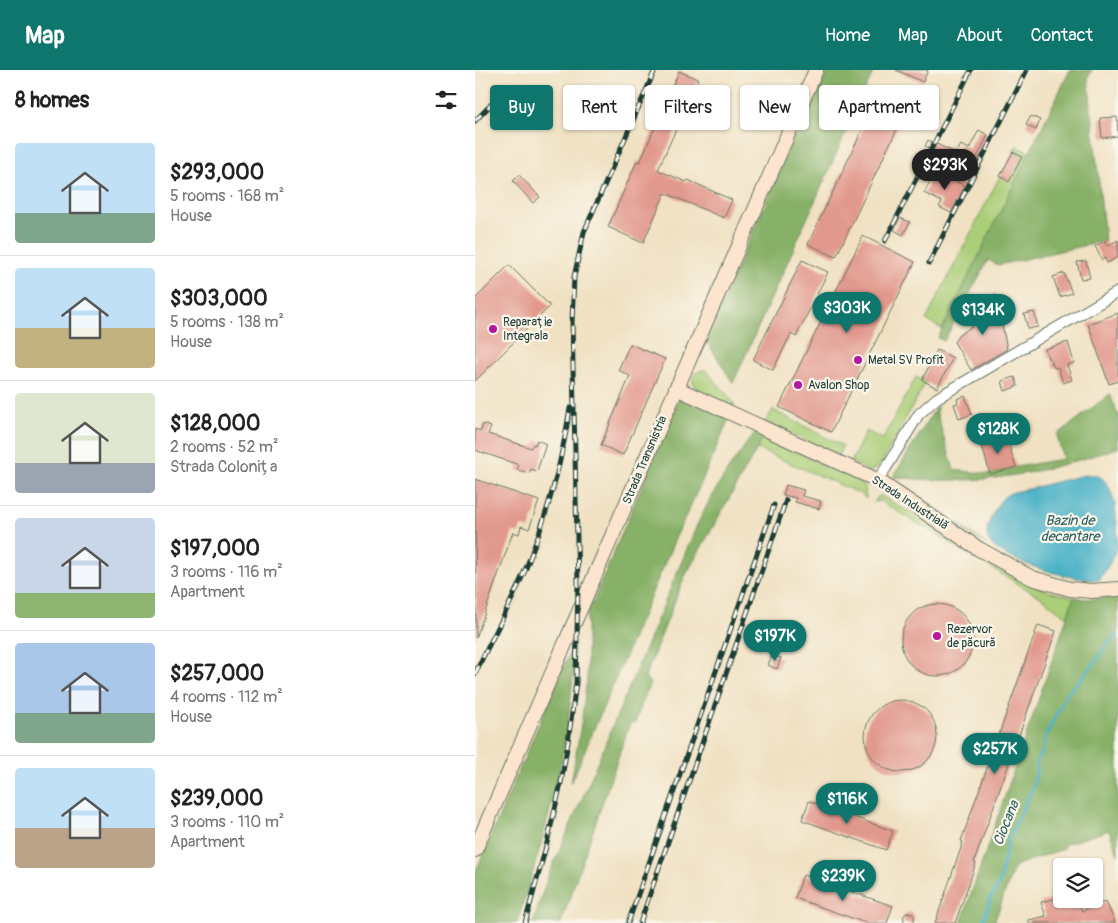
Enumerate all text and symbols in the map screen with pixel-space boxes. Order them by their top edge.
text: Map [25,21,65,50]
text: Home [825,24,870,47]
text: Map [898,24,928,47]
text: About [956,24,1002,47]
text: Contact [1030,24,1093,47]
chip: Buy [490,85,553,130]
chip: Rent [563,85,635,130]
chip: Filters [645,85,730,130]
chip: New [740,85,809,130]
chip: Apartment [819,85,939,130]
icon: filters [432,86,460,114]
text: 8 homes [15,87,89,114]
pin: $293K [910,148,980,191]
text: $293K [923,155,967,175]
text: $293,000 [170,159,264,186]
icon: home [55,163,115,223]
text: 5 rooms · 168 m² [170,186,284,206]
text: House [170,206,212,226]
text: $303,000 [170,285,268,312]
icon: home [55,288,115,348]
pin: $303K [812,292,882,334]
pin: $134K [948,294,1018,336]
text: $303K [823,298,871,318]
text: $134K [962,300,1004,320]
text: 5 rooms · 138 m² [170,312,284,332]
place label: Reparație Integrala [503,315,552,344]
marker: Reparație Integrala [487,323,499,335]
text: House [170,332,212,352]
place label: Metal SV Profit [868,353,944,368]
marker: Metal SV Profit [852,354,864,366]
place label: Avalon Shop [808,378,870,393]
marker: Avalon Shop [792,379,804,391]
text: $128,000 [170,410,260,437]
pin: $128K [963,412,1033,455]
icon: home [55,413,115,473]
street label: Strada Transnistria [620,413,671,506]
text: $128K [977,419,1019,439]
text: 2 rooms · 52 m² [170,437,279,457]
text: Strada Colonița [170,457,277,477]
street label: Strada Industrială [869,472,951,534]
water label: Bazin de decantare [1041,512,1101,545]
text: $197,000 [170,535,260,562]
icon: home [55,538,115,598]
text: 3 rooms · 116 m² [170,562,283,582]
text: Apartment [170,582,245,602]
pin: $197K [740,620,810,662]
place label: Rezervor de păcură [947,622,996,651]
text: $197K [754,626,796,646]
marker: Rezervor de păcură [931,630,943,642]
text: $257,000 [170,660,264,687]
icon: home [55,663,115,723]
text: 4 rooms · 112 m² [170,687,283,707]
text: House [170,707,212,727]
pin: $257K [960,732,1030,775]
text: $257K [973,739,1017,759]
pin: $116K [812,782,882,825]
text: $239,000 [170,785,263,812]
icon: home [55,788,115,848]
text: $116K [827,789,867,809]
water label: Ciocana [989,797,1023,848]
text: 3 rooms · 110 m² [170,812,284,832]
text: Apartment [170,832,245,852]
map controls [1053,858,1103,908]
button: layers [1053,858,1103,908]
pin: $239K [808,860,878,902]
text: $239K [821,866,865,886]

